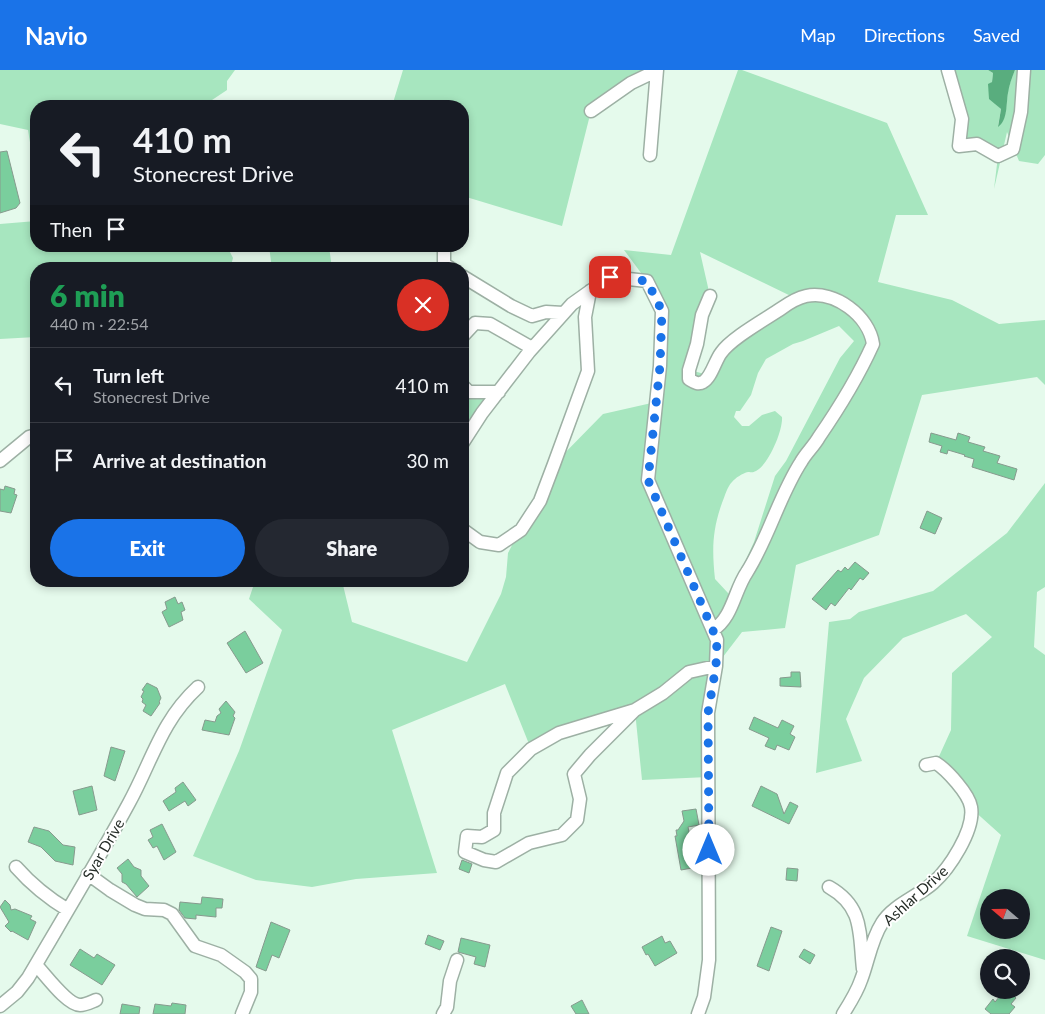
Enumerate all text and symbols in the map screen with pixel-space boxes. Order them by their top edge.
text: Navio [25,21,88,50]
text: Map [800,24,836,46]
text: Directions [864,24,945,46]
text: Saved [973,24,1020,46]
text: 410 m [133,118,232,160]
icon: left [50,120,115,185]
text: Stonecrest Drive [133,160,294,187]
icon: arrive [102,215,130,243]
text: Then [50,218,92,241]
pin [589,256,631,298]
icon: arrive [596,263,624,291]
text: 6 min [50,277,125,313]
button: close [397,279,449,331]
text: 440 m · 22:54 [50,314,149,333]
text: Turn left [93,364,164,387]
icon: left [50,371,78,399]
text: 410 m [395,374,449,397]
text: Stonecrest Drive [93,387,210,406]
icon: arrive [50,446,78,474]
text: Arrive at destination [93,449,266,472]
text: 30 m [406,449,449,472]
button: Exit [50,519,245,577]
button: Share [255,519,449,577]
street label: Syar Drive [78,815,128,883]
position arrow [682,823,734,875]
street label: Ashlar Drive [879,861,951,929]
north arrow [980,889,1030,939]
map controls [980,889,1030,999]
button: search [980,949,1030,999]

